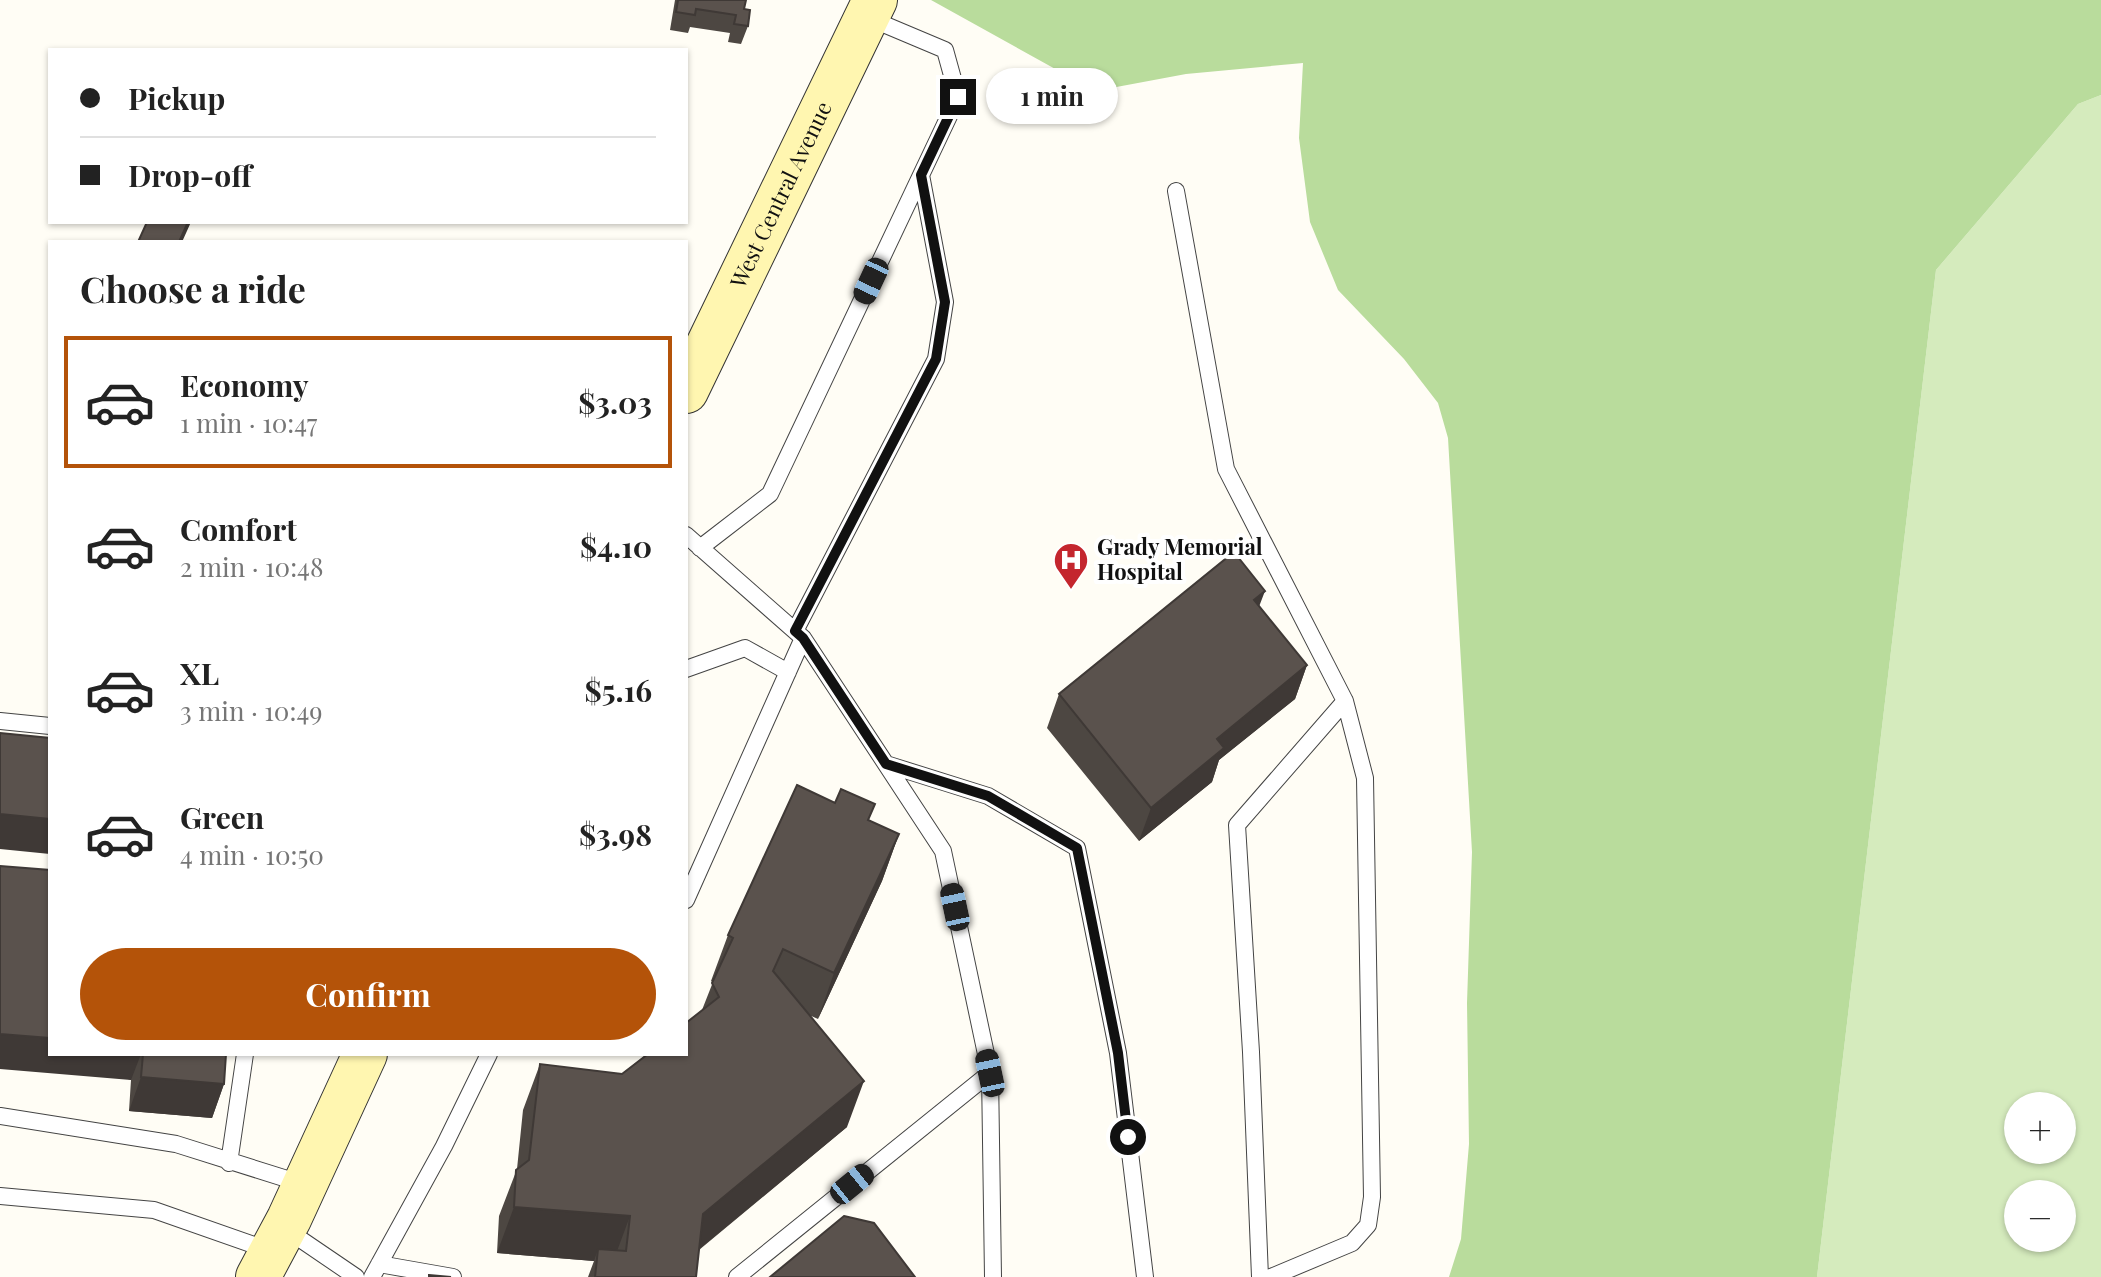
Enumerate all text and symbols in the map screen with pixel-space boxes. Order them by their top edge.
callout: 1 min [986,69,1118,125]
text: Pickup [128,78,225,118]
text: 1 min [1020,78,1084,113]
route end [940,79,976,115]
street label: West Central Avenue [722,96,838,294]
text: Drop-off [128,155,252,195]
car [850,254,892,308]
text: Choose a ride [80,264,306,312]
text: Economy [180,365,309,405]
icon: car [84,366,156,438]
text: $3.03 [578,382,652,422]
text: 1 min · 10:47 [180,405,317,440]
text: Comfort [180,509,297,549]
icon: car [84,510,156,582]
text: $4.10 [580,526,652,566]
place label: Grady Memorial Hospital [1097,531,1263,586]
hospital icon: Grady Memorial Hospital [1052,541,1090,591]
text: 2 min · 10:48 [180,549,323,584]
text: XL [180,653,219,693]
icon: car [84,654,156,726]
text: $5.16 [585,670,652,710]
text: 3 min · 10:49 [180,693,322,728]
text: Green [180,797,264,837]
icon: car [84,798,156,870]
text: $3.98 [579,814,652,854]
text: 4 min · 10:50 [180,837,324,872]
car [938,881,972,933]
button: Confirm [80,948,656,1040]
car [973,1047,1007,1099]
map controls [2004,1092,2076,1252]
button: + [2004,1092,2076,1164]
route start [1110,1119,1146,1155]
car [826,1160,878,1208]
button: − [2004,1180,2076,1252]

